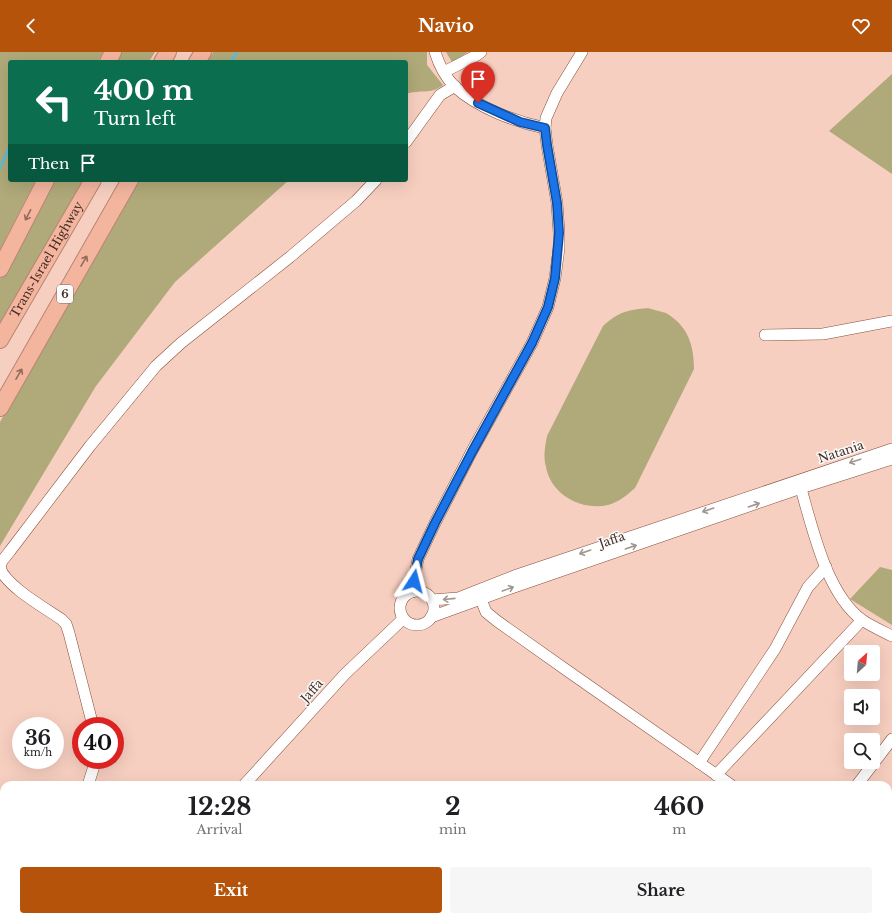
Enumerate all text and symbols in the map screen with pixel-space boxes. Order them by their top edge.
icon: back [20,15,42,37]
text: Navio [418,15,474,37]
icon: heart [850,15,872,37]
pin [461,62,495,103]
icon: arrive [467,68,489,90]
text: 400 m [94,73,193,108]
icon: left [28,76,80,128]
text: Turn left [94,108,176,130]
icon: arrive [77,152,99,174]
text: Then [28,154,69,173]
street label: Trans-Israel Highway [7,198,86,320]
one-way arrow [24,208,32,220]
one-way arrow [80,255,88,267]
road number: 6 [57,285,73,303]
one-way arrow [16,368,24,380]
street label: Natania [816,437,866,466]
one-way arrow [849,458,862,465]
one-way arrow [747,500,759,508]
one-way arrow [703,507,715,515]
street label: Jaffa [595,528,627,552]
one-way arrow [624,543,637,550]
one-way arrow [579,549,592,556]
position arrow [393,560,435,602]
one-way arrow [501,584,513,592]
one-way arrow [443,595,456,602]
north arrow [844,645,880,681]
map controls [844,645,880,769]
street label: Jaffa [296,676,326,707]
button: sound [844,689,880,725]
speed limit sign: 40 [72,717,124,769]
text: 36 [25,726,51,750]
button: search [844,733,880,769]
text: km/h [24,746,52,759]
text: 12:28 [188,792,251,821]
text: 2 [445,792,461,821]
text: 460 [654,792,704,821]
text: Arrival [197,821,243,838]
text: min [439,821,466,838]
text: m [672,821,686,838]
button: Exit [20,867,442,913]
button: Share [450,867,872,913]

